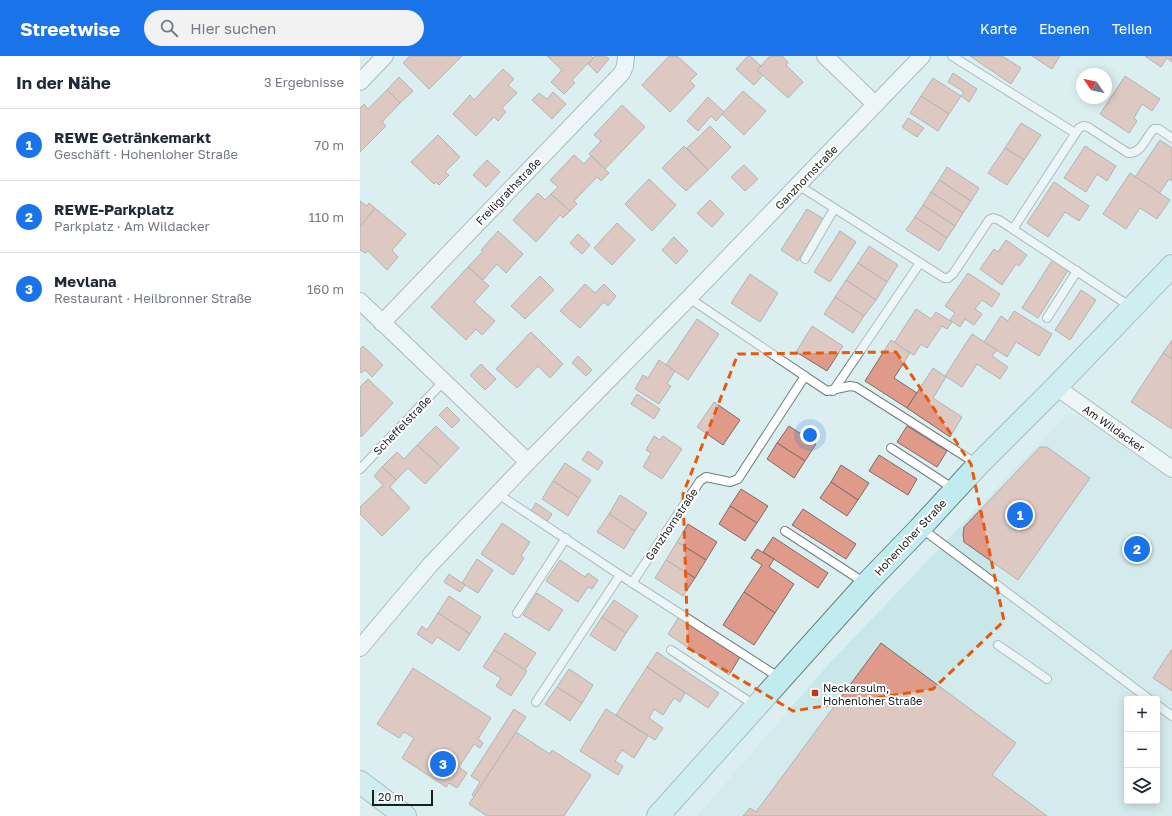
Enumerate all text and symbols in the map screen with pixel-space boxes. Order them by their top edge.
search box [144,10,424,46]
text: Streetwise [20,17,120,40]
icon: search [158,17,180,39]
text: Hier suchen [190,19,276,37]
text: Karte [980,20,1017,37]
text: Ebenen [1039,20,1090,37]
text: Teilen [1112,20,1152,37]
north arrow [1076,68,1112,104]
text: In der Nähe [16,72,111,93]
text: 3 Ergebnisse [264,74,344,90]
text: REWE Getränkemarkt [54,128,211,146]
text: 1 [26,137,32,153]
text: 70 m [314,137,344,153]
street label: Ganzhornstraße [772,142,840,212]
text: Geschäft · Hohenloher Straße [54,146,238,162]
street label: Freiligrathstraße [473,155,543,227]
text: REWE-Parkplatz [54,200,174,218]
text: 2 [25,209,33,225]
text: 110 m [309,209,344,225]
text: Parkplatz · Am Wildacker [54,218,210,234]
text: Mevlana [54,272,116,290]
text: 3 [25,281,33,297]
text: 160 m [307,281,344,297]
text: Restaurant · Heilbronner Straße [54,290,252,306]
street label: Scheffelstraße [370,393,434,457]
street label: Am Wildacker [1081,402,1148,454]
your location [800,425,820,445]
street label: Ganzhornstraße [642,485,700,563]
street label: Hohenloher Straße [871,496,949,578]
pin: 1 [1007,500,1033,530]
pin: 2 [1124,534,1150,564]
place label: Neckarsulm, Hohenloher Straße [823,681,922,707]
marker: Neckarsulm, Hohenloher Straße [810,688,820,698]
map controls [1124,696,1160,804]
button: + [1124,696,1160,732]
button: − [1124,732,1160,768]
pin: 3 [430,749,456,779]
button: layers [1124,768,1160,804]
scale bar [372,788,433,807]
text: 20 m [378,790,404,803]

